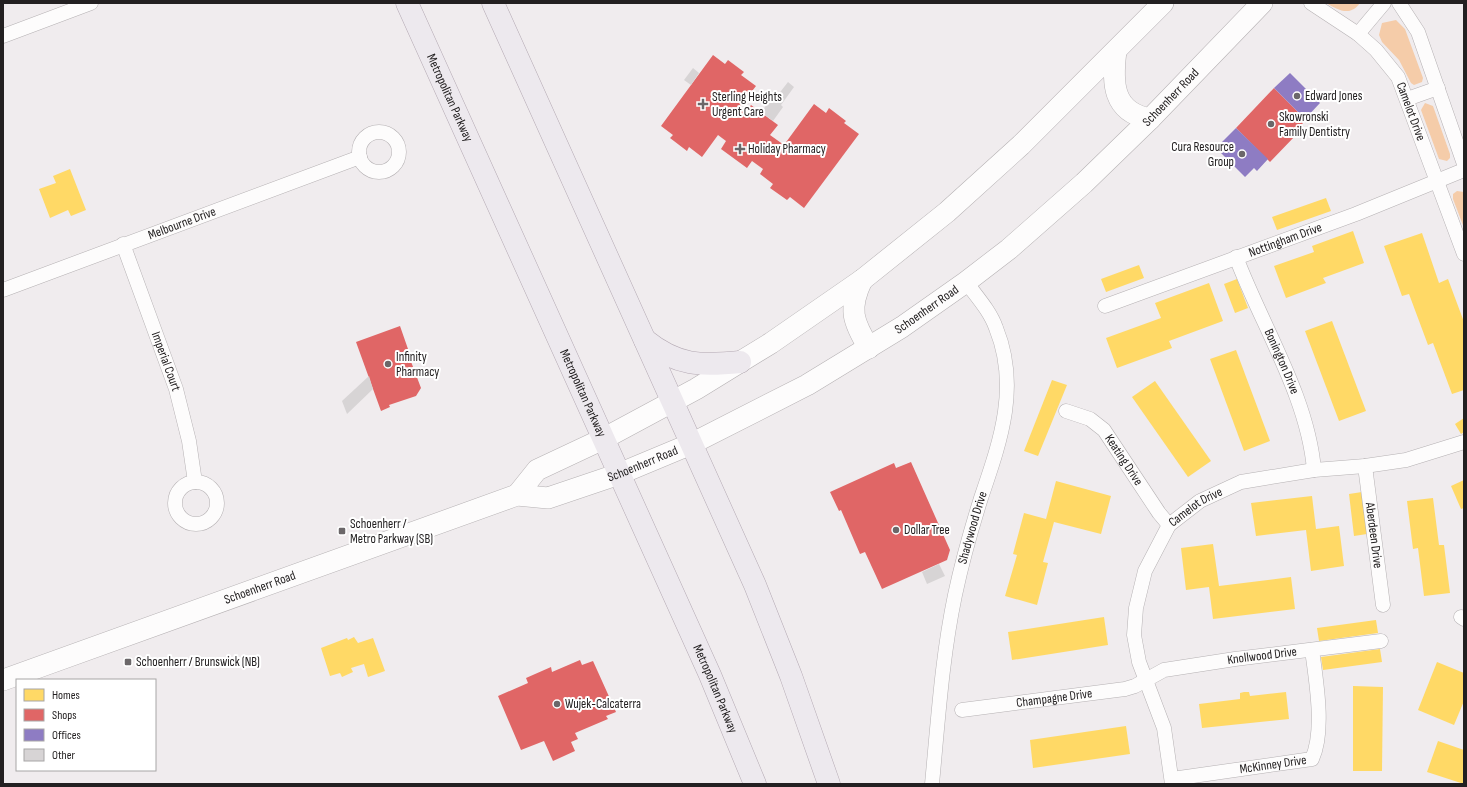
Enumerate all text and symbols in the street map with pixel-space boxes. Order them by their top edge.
street label: Metropolitan Parkway [423,51,476,144]
street label: Schoenherr Road [1139,65,1202,130]
street label: Camelot Drive [1393,80,1429,143]
place label: Edward Jones [1305,88,1363,104]
place label: Sterling Heights Urgent Care [712,89,782,120]
marker: Edward Jones [1292,91,1302,101]
marker: Sterling Heights Urgent Care [697,98,709,110]
place label: Skowronski Family Dentistry [1279,109,1350,140]
marker: Skowronski Family Dentistry [1266,119,1276,129]
place label: Cura Resource Group [1171,139,1234,170]
place label: Holiday Pharmacy [748,141,826,157]
marker: Holiday Pharmacy [735,144,745,154]
marker: Cura Resource Group [1237,149,1247,159]
street label: Melbourne Drive [146,203,218,243]
street label: Nottingham Drive [1246,219,1324,261]
street label: Schoenherr Road [892,282,962,338]
street label: Bonington Drive [1260,326,1303,396]
street label: Imperial Court [148,329,184,393]
street label: Metropolitan Parkway [556,347,610,440]
place label: Infinity Pharmacy [396,349,439,380]
marker: Infinity Pharmacy [383,359,393,369]
street label: Keating Drive [1101,431,1146,488]
street label: Schoenherr Road [605,442,680,485]
street label: Camelot Drive [1165,484,1225,530]
street label: Shadywood Drive [955,489,991,566]
street label: Aberdeen Drive [1362,501,1386,569]
place label: Schoenherr / Metro Parkway (SB) [350,516,433,547]
place label: Dollar Tree [904,522,950,538]
marker: Dollar Tree [891,525,901,535]
marker: Schoenherr / Metro Parkway (SB) [337,526,347,536]
street label: Schoenherr Road [222,567,298,608]
street label: Metropolitan Parkway [689,642,741,735]
street label: Knollwood Drive [1226,643,1298,668]
place label: Schoenherr / Brunswick (NB) [136,654,260,670]
marker: Schoenherr / Brunswick (NB) [123,657,133,667]
legend [16,679,156,771]
street label: Champagne Drive [1015,685,1093,711]
text: Homes [52,688,80,703]
place label: Wujek-Calcaterra [565,696,641,712]
marker: Wujek-Calcaterra [552,699,562,709]
text: Shops [52,708,77,723]
text: Offices [52,728,81,743]
text: Other [52,748,76,763]
street label: McKinney Drive [1238,752,1307,777]

